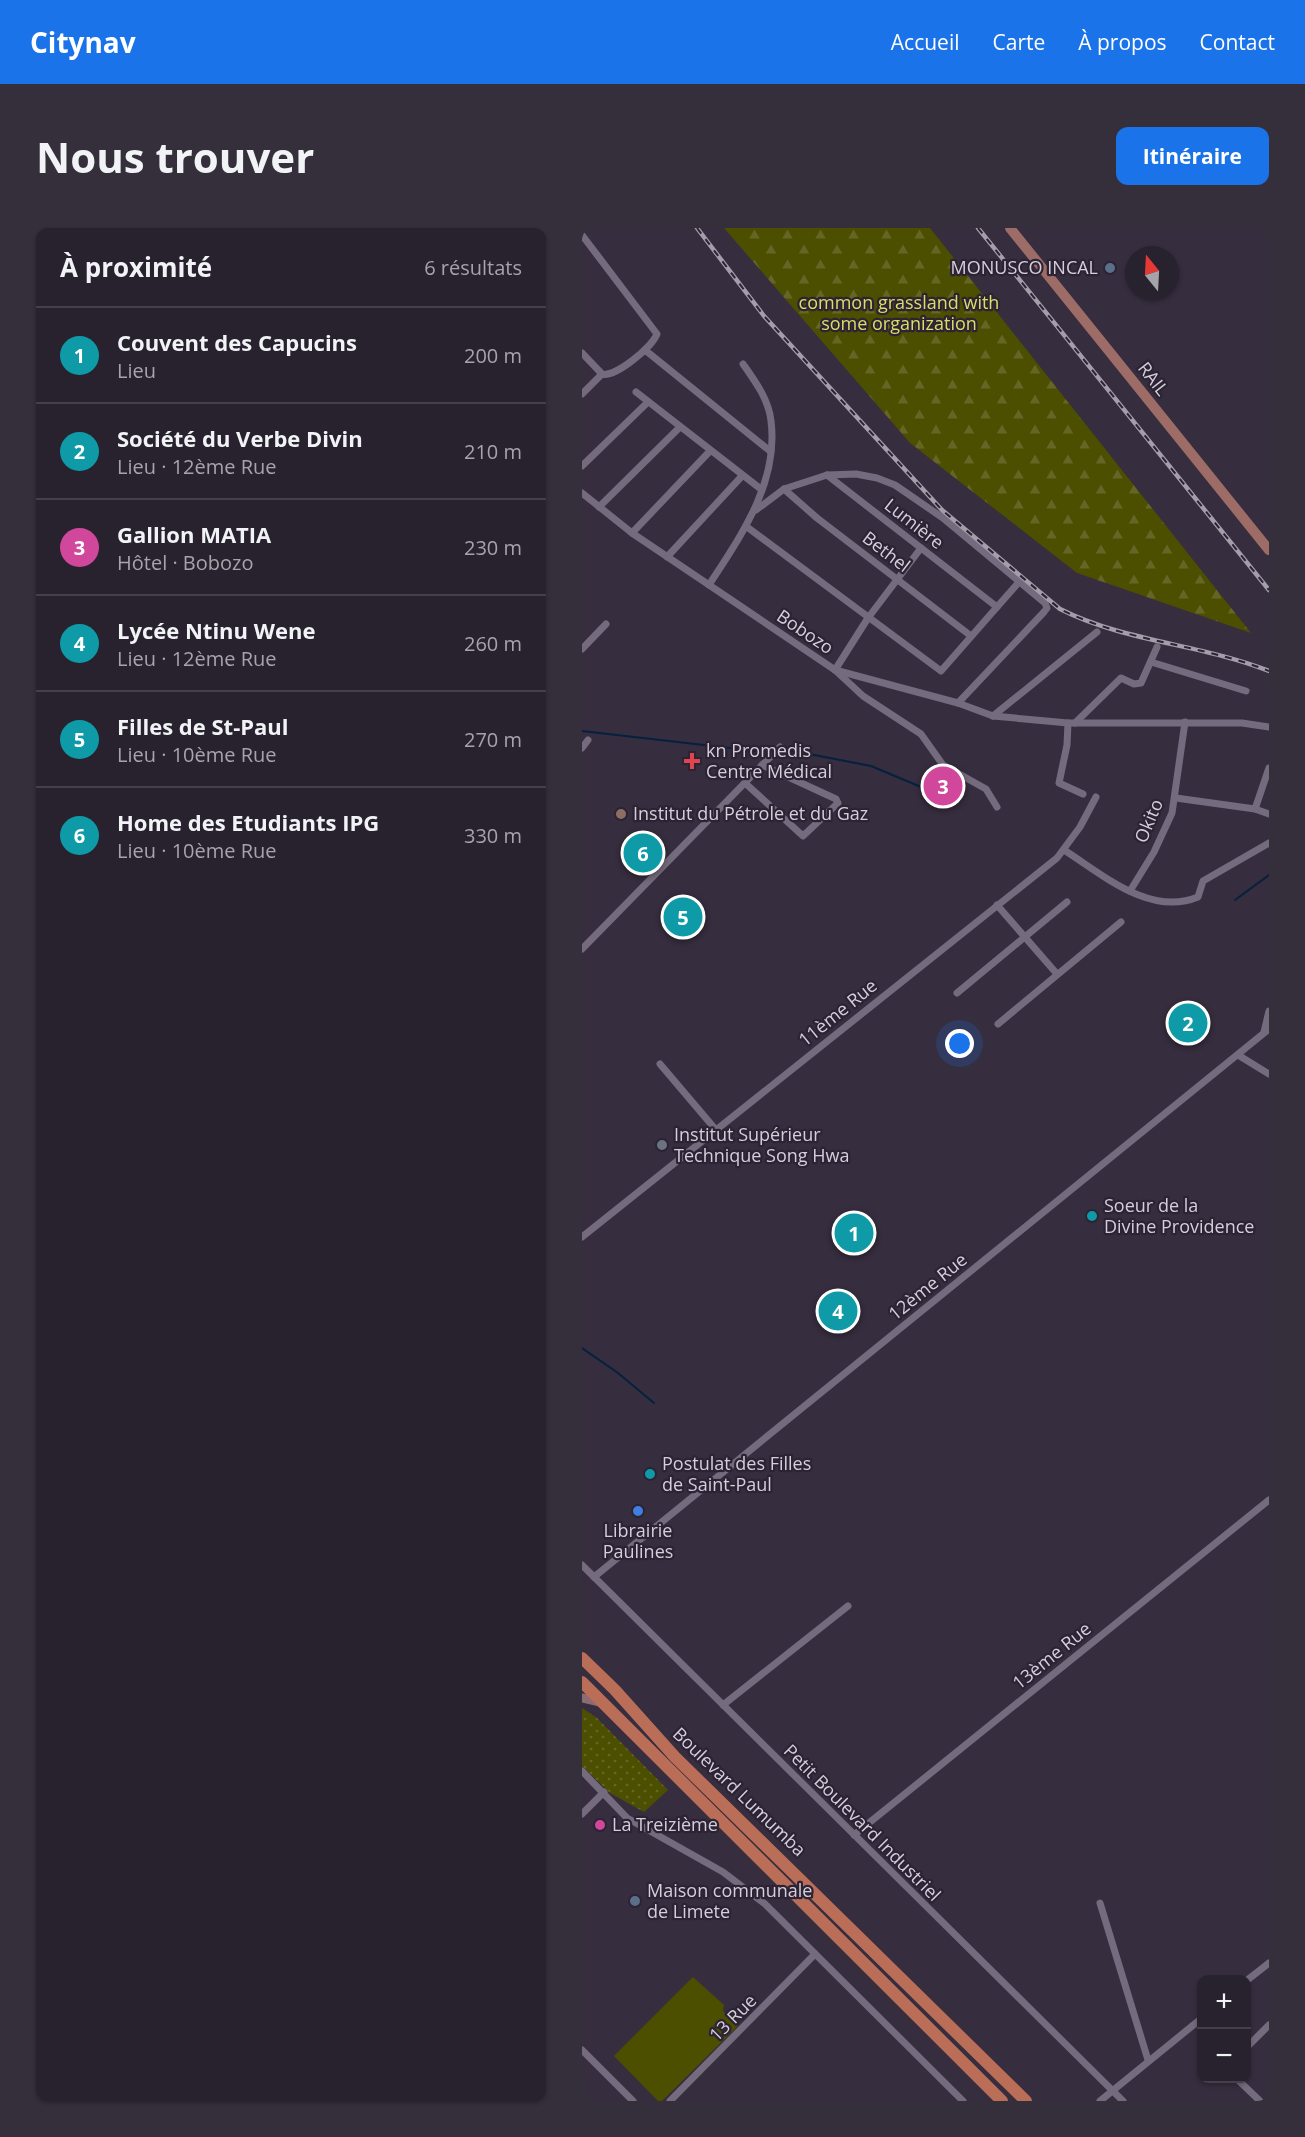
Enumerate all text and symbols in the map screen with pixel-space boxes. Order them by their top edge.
text: Citynav [30,23,136,61]
text: Accueil [891,28,959,56]
text: Carte [992,28,1045,56]
text: À propos [1078,28,1167,56]
text: Contact [1200,28,1275,56]
button: Itinéraire [1116,127,1269,185]
text: Nous trouver [36,128,314,185]
north arrow [1125,246,1179,300]
text: À proximité [60,249,212,285]
text: 6 résultats [424,254,522,281]
place label: MONUSCO INCAL [951,255,1098,279]
marker: MONUSCO INCAL [1103,261,1117,275]
park label: common grassland with some organization [799,290,999,335]
text: Couvent des Capucins [117,327,357,357]
text: 1 [74,342,85,369]
text: 200 m [464,342,522,369]
street label: RAIL [1133,356,1175,400]
text: Lieu [117,357,156,384]
text: Société du Verbe Divin [117,423,363,453]
text: 2 [74,438,85,465]
text: 210 m [464,438,522,465]
text: Lieu · 12ème Rue [117,453,277,480]
street label: Lumière [880,492,949,554]
text: Gallion MATIA [117,519,271,549]
street label: Bethel [858,525,915,577]
text: 3 [74,534,85,561]
text: 230 m [464,534,522,561]
text: Hôtel · Bobozo [117,549,253,576]
street label: Bobozo [773,603,839,659]
text: Lycée Ntinu Wene [117,615,315,645]
text: 4 [74,630,85,657]
text: 260 m [464,630,522,657]
text: Lieu · 12ème Rue [117,645,277,672]
text: Filles de St-Paul [117,711,289,741]
text: 5 [74,726,85,753]
text: 270 m [464,726,522,753]
place label: kn Promedis Centre Médical [706,738,832,783]
text: Lieu · 10ème Rue [117,741,277,768]
marker: kn Promedis Centre Médical [683,752,701,770]
pin: 3 [924,764,962,808]
street label: Okito [1128,795,1168,846]
place label: Institut du Pétrole et du Gaz [633,801,868,825]
text: Home des Etudiants IPG [117,807,379,837]
marker: Institut du Pétrole et du Gaz [614,807,628,821]
text: 6 [74,822,85,849]
text: 330 m [464,822,522,849]
pin: 6 [624,830,662,876]
text: Lieu · 10ème Rue [117,837,277,864]
pin: 5 [664,894,702,940]
street label: 11ème Rue [793,973,882,1051]
pin: 2 [1168,1000,1208,1046]
your location [945,1029,974,1058]
place label: Institut Supérieur Technique Song Hwa [674,1122,850,1167]
marker: Institut Supérieur Technique Song Hwa [655,1138,669,1152]
place label: Soeur de la Divine Providence [1104,1193,1254,1238]
marker: Soeur de la Divine Providence [1085,1209,1099,1223]
pin: 1 [834,1210,874,1256]
street label: 12ème Rue [883,1247,972,1325]
pin: 4 [818,1288,858,1334]
place label: Postulat des Filles de Saint-Paul [662,1451,811,1496]
marker: Postulat des Filles de Saint-Paul [643,1467,657,1481]
marker: Librairie Paulines [631,1504,645,1518]
place label: Librairie Paulines [603,1518,673,1563]
street label: 13ème Rue [1007,1616,1096,1694]
street label: Boulevard Lumumba [668,1722,811,1861]
street label: Petit Boulevard Industriel [779,1739,946,1906]
place label: La Treizième [612,1812,718,1836]
marker: La Treizième [593,1818,607,1832]
place label: Maison communale de Limete [647,1878,812,1923]
marker: Maison communale de Limete [628,1894,642,1908]
map controls [1197,1975,1251,2083]
button: + [1197,1975,1251,2029]
street label: 13 Rue [703,1988,761,2046]
button: − [1197,2029,1251,2083]

